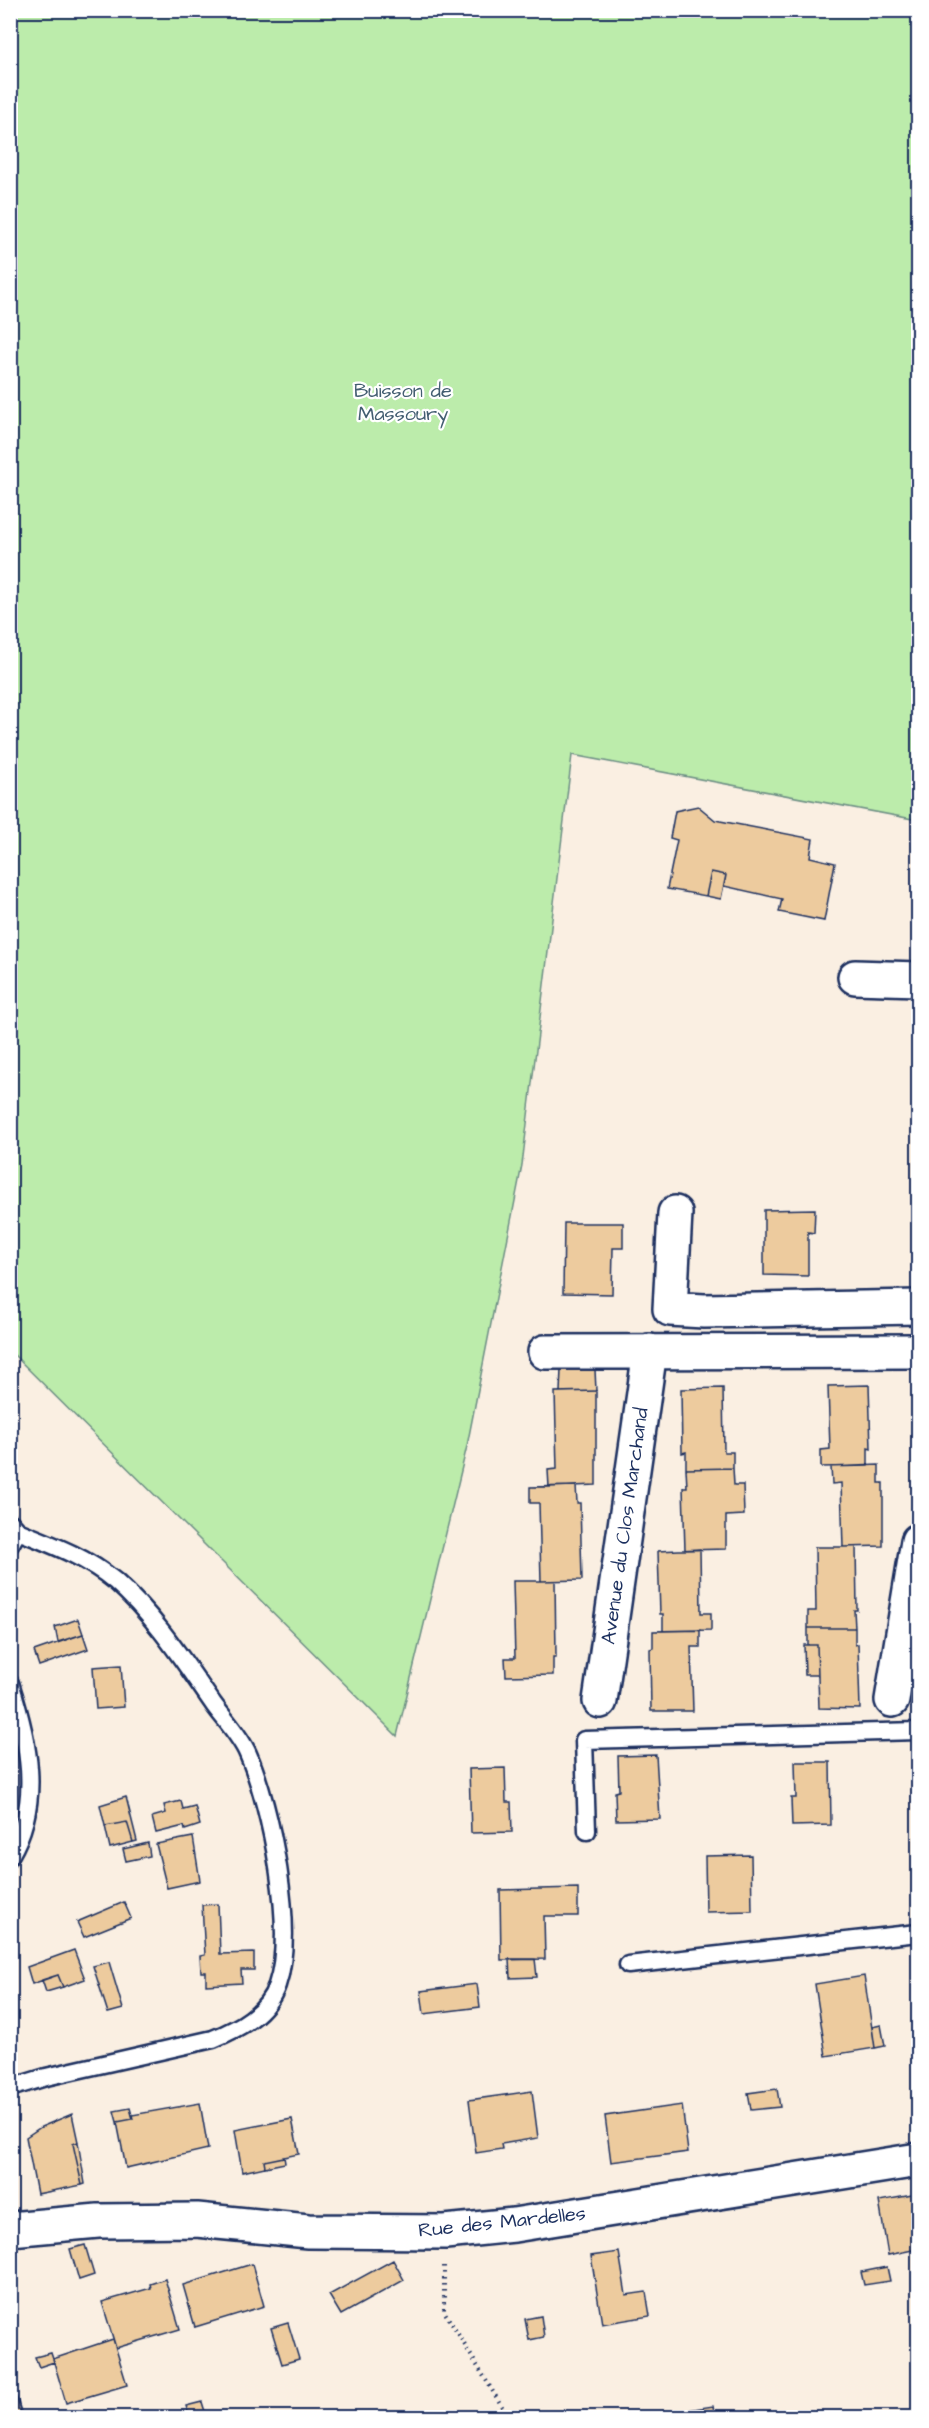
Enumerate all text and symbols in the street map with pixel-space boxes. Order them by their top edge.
park label: Buisson de Massoury [354,377,452,429]
street label: Avenue du Clos Marchand [595,1406,655,1646]
street label: Rue des Mardelles [417,2199,587,2245]

